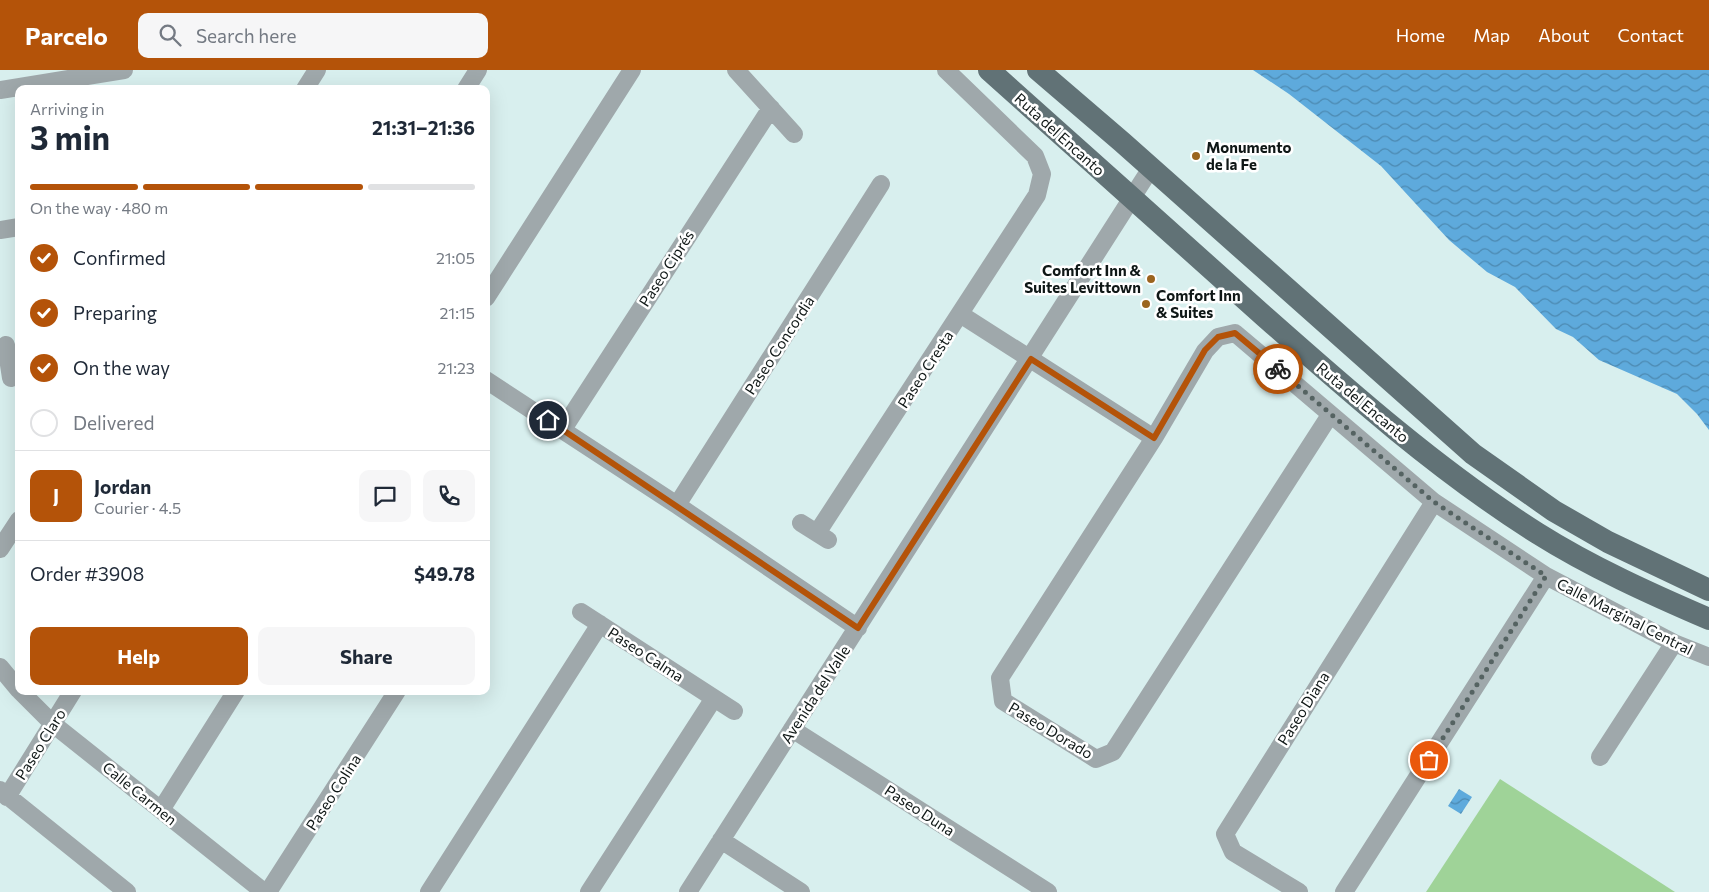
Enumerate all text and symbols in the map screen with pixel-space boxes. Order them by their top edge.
search box [138,13,488,58]
text: Parcelo [25,21,108,50]
icon: search [156,21,184,49]
text: Search here [196,24,296,47]
text: Home [1396,24,1445,46]
text: Map [1473,24,1510,46]
text: About [1538,24,1590,46]
text: Contact [1618,24,1684,46]
street label: Ruta del Encanto [1011,89,1109,179]
text: Arriving in [30,99,104,118]
text: 21:31–21:36 [372,116,475,139]
text: 3 min [30,117,110,157]
place label: Monumento de la Fe [1206,138,1291,173]
marker: Monumento de la Fe [1190,150,1202,162]
text: On the way · 480 m [30,198,168,217]
street label: Paseo Ciprés [635,226,697,310]
icon: check [30,244,58,272]
text: Confirmed [73,246,166,269]
text: 21:05 [436,248,475,267]
place label: Comfort Inn & Suites Levittown [1024,261,1142,296]
marker: Comfort Inn & Suites Levittown [1145,273,1157,285]
place label: Comfort Inn & Suites [1156,286,1241,321]
street label: Paseo Concordia [740,292,818,398]
marker: Comfort Inn & Suites [1140,298,1152,310]
icon: check [30,299,58,327]
text: Preparing [73,301,157,324]
text: 21:15 [439,303,475,322]
street label: Paseo Cresta [893,327,957,411]
courier [1253,344,1303,394]
icon: check [30,354,58,382]
icon: bike [1264,355,1292,383]
text: On the way [73,356,170,379]
text: 21:23 [438,358,475,377]
street label: Ruta del Encanto [1313,358,1413,446]
pin [527,399,569,441]
icon: home [534,406,562,434]
text: Delivered [73,411,154,434]
button: chat [359,470,411,522]
button: phone [423,470,475,522]
text: Jordan [94,475,151,498]
text: J [53,484,59,507]
text: Courier · 4.5 [94,498,181,517]
text: Order #3908 [30,562,144,585]
text: $49.78 [414,562,475,585]
street label: Calle Marginal Central [1554,574,1696,658]
street label: Paseo Calma [605,623,687,685]
button: Help [30,627,248,685]
button: Share [258,627,475,685]
street label: Avenida del Valle [777,642,853,746]
street label: Paseo Diana [1273,668,1333,748]
street label: Paseo Dorado [1006,698,1096,762]
street label: Paseo Claro [11,705,69,783]
pin [1408,739,1450,781]
icon: bag [1415,746,1443,774]
street label: Paseo Colina [302,751,364,833]
street label: Calle Carmen [99,758,181,828]
street label: Paseo Duna [882,781,958,839]

